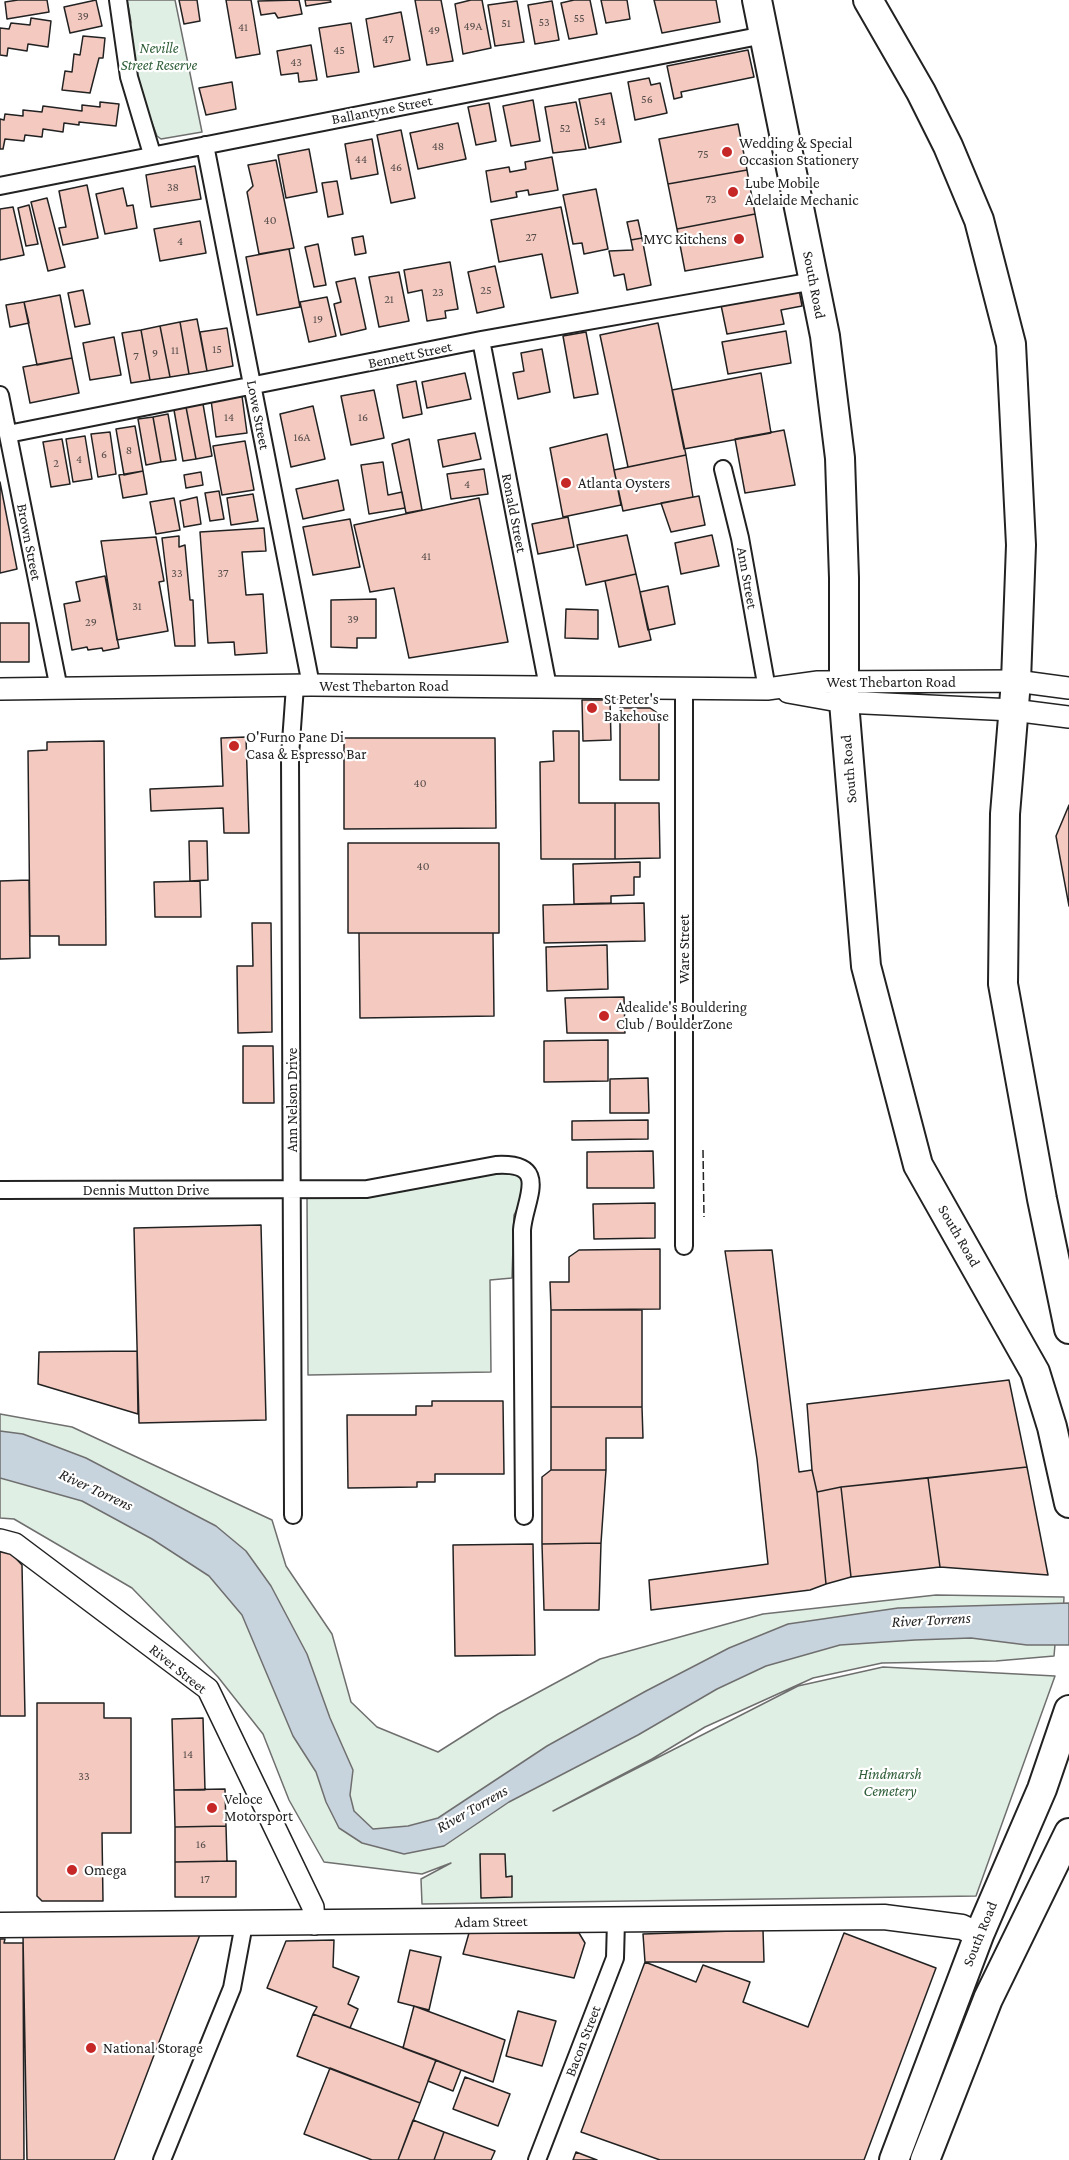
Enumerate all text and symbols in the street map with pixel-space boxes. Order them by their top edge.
house number: 39 [77,9,89,23]
house number: 55 [573,11,585,25]
house number: 53 [538,15,550,29]
house number: 51 [501,16,511,30]
house number: 49A [464,19,482,33]
house number: 41 [238,20,248,34]
house number: 49 [428,23,440,37]
house number: 47 [382,32,394,46]
park label: Neville Street Reserve [121,39,197,74]
house number: 45 [333,43,345,57]
house number: 43 [290,55,302,69]
street label: Ballantyne Street [330,91,434,129]
house number: 56 [641,92,653,106]
house number: 54 [594,114,606,128]
house number: 52 [559,121,571,135]
place label: Wedding & Special Occasion Stationery [739,134,859,169]
house number: 48 [432,139,444,153]
marker: Wedding & Special Occasion Stationery [720,145,734,159]
house number: 75 [697,147,709,161]
house number: 44 [355,152,367,166]
house number: 46 [390,160,402,174]
place label: Lube Mobile Adelaide Mechanic [745,174,859,209]
house number: 38 [167,180,179,194]
marker: Lube Mobile Adelaide Mechanic [726,185,740,199]
house number: 73 [705,192,717,206]
house number: 40 [264,213,276,227]
house number: 27 [525,230,537,244]
place label: MYC Kitchens [643,230,727,248]
marker: MYC Kitchens [732,232,746,246]
house number: 4 [177,234,183,248]
street label: South Road [799,250,829,320]
house number: 25 [480,283,492,297]
house number: 23 [432,285,444,299]
house number: 21 [384,292,394,306]
house number: 19 [313,312,323,326]
street label: Bennett Street [366,337,454,373]
house number: 15 [212,342,222,356]
house number: 11 [171,343,179,357]
house number: 9 [152,346,158,360]
house number: 7 [133,349,139,363]
street label: Lowe Street [242,379,274,451]
house number: 14 [224,410,234,424]
house number: 16 [358,410,368,424]
house number: 16A [294,430,310,444]
house number: 8 [126,443,132,457]
house number: 6 [101,447,107,461]
house number: 4 [76,452,82,466]
house number: 2 [53,456,59,470]
street label: Ronald Street [497,472,531,554]
place label: Atlanta Oysters [578,474,670,492]
marker: Atlanta Oysters [559,476,573,490]
house number: 4 [464,477,470,491]
street label: Brown Street [13,502,45,582]
street label: Ann Street [733,546,761,610]
house number: 41 [421,549,431,563]
house number: 33 [171,566,183,580]
house number: 37 [217,566,229,580]
house number: 31 [132,599,142,613]
house number: 39 [347,612,359,626]
house number: 29 [85,615,97,629]
street label: West Thebarton Road [826,673,956,691]
street label: West Thebarton Road [319,677,449,695]
place label: St Peter's Bakehouse [604,690,669,725]
marker: St Peter's Bakehouse [585,701,599,715]
place label: O'Furno Pane Di Casa & Espresso Bar [246,728,367,763]
street label: South Road [837,734,861,804]
marker: O'Furno Pane Di Casa & Espresso Bar [227,739,241,753]
house number: 40 [414,776,426,790]
house number: 40 [417,859,429,873]
street label: Ware Street [675,914,693,984]
place label: Adealide's Bouldering Club / BoulderZone [616,998,747,1033]
marker: Adealide's Bouldering Club / BoulderZone [597,1009,611,1023]
street label: Ann Nelson Drive [283,1048,301,1152]
street label: Dennis Mutton Drive [83,1181,209,1199]
street label: South Road [934,1202,984,1270]
water label: River Torrens [56,1465,136,1515]
water label: River Torrens [891,1608,971,1632]
street label: River Street [146,1640,210,1698]
house number: 14 [183,1747,193,1761]
park label: Hindmarsh Cemetery [858,1765,922,1800]
house number: 33 [78,1769,90,1783]
water label: River Torrens [433,1781,511,1837]
place label: Veloce Motorsport [224,1790,293,1825]
marker: Veloce Motorsport [205,1801,219,1815]
house number: 16 [196,1837,206,1851]
place label: Omega [84,1861,127,1879]
marker: Omega [65,1863,79,1877]
house number: 17 [200,1872,210,1886]
street label: South Road [959,1899,1001,1969]
street label: Adam Street [454,1912,528,1932]
street label: Bacon Street [561,2003,605,2079]
place label: National Storage [103,2039,203,2057]
marker: National Storage [84,2041,98,2055]

